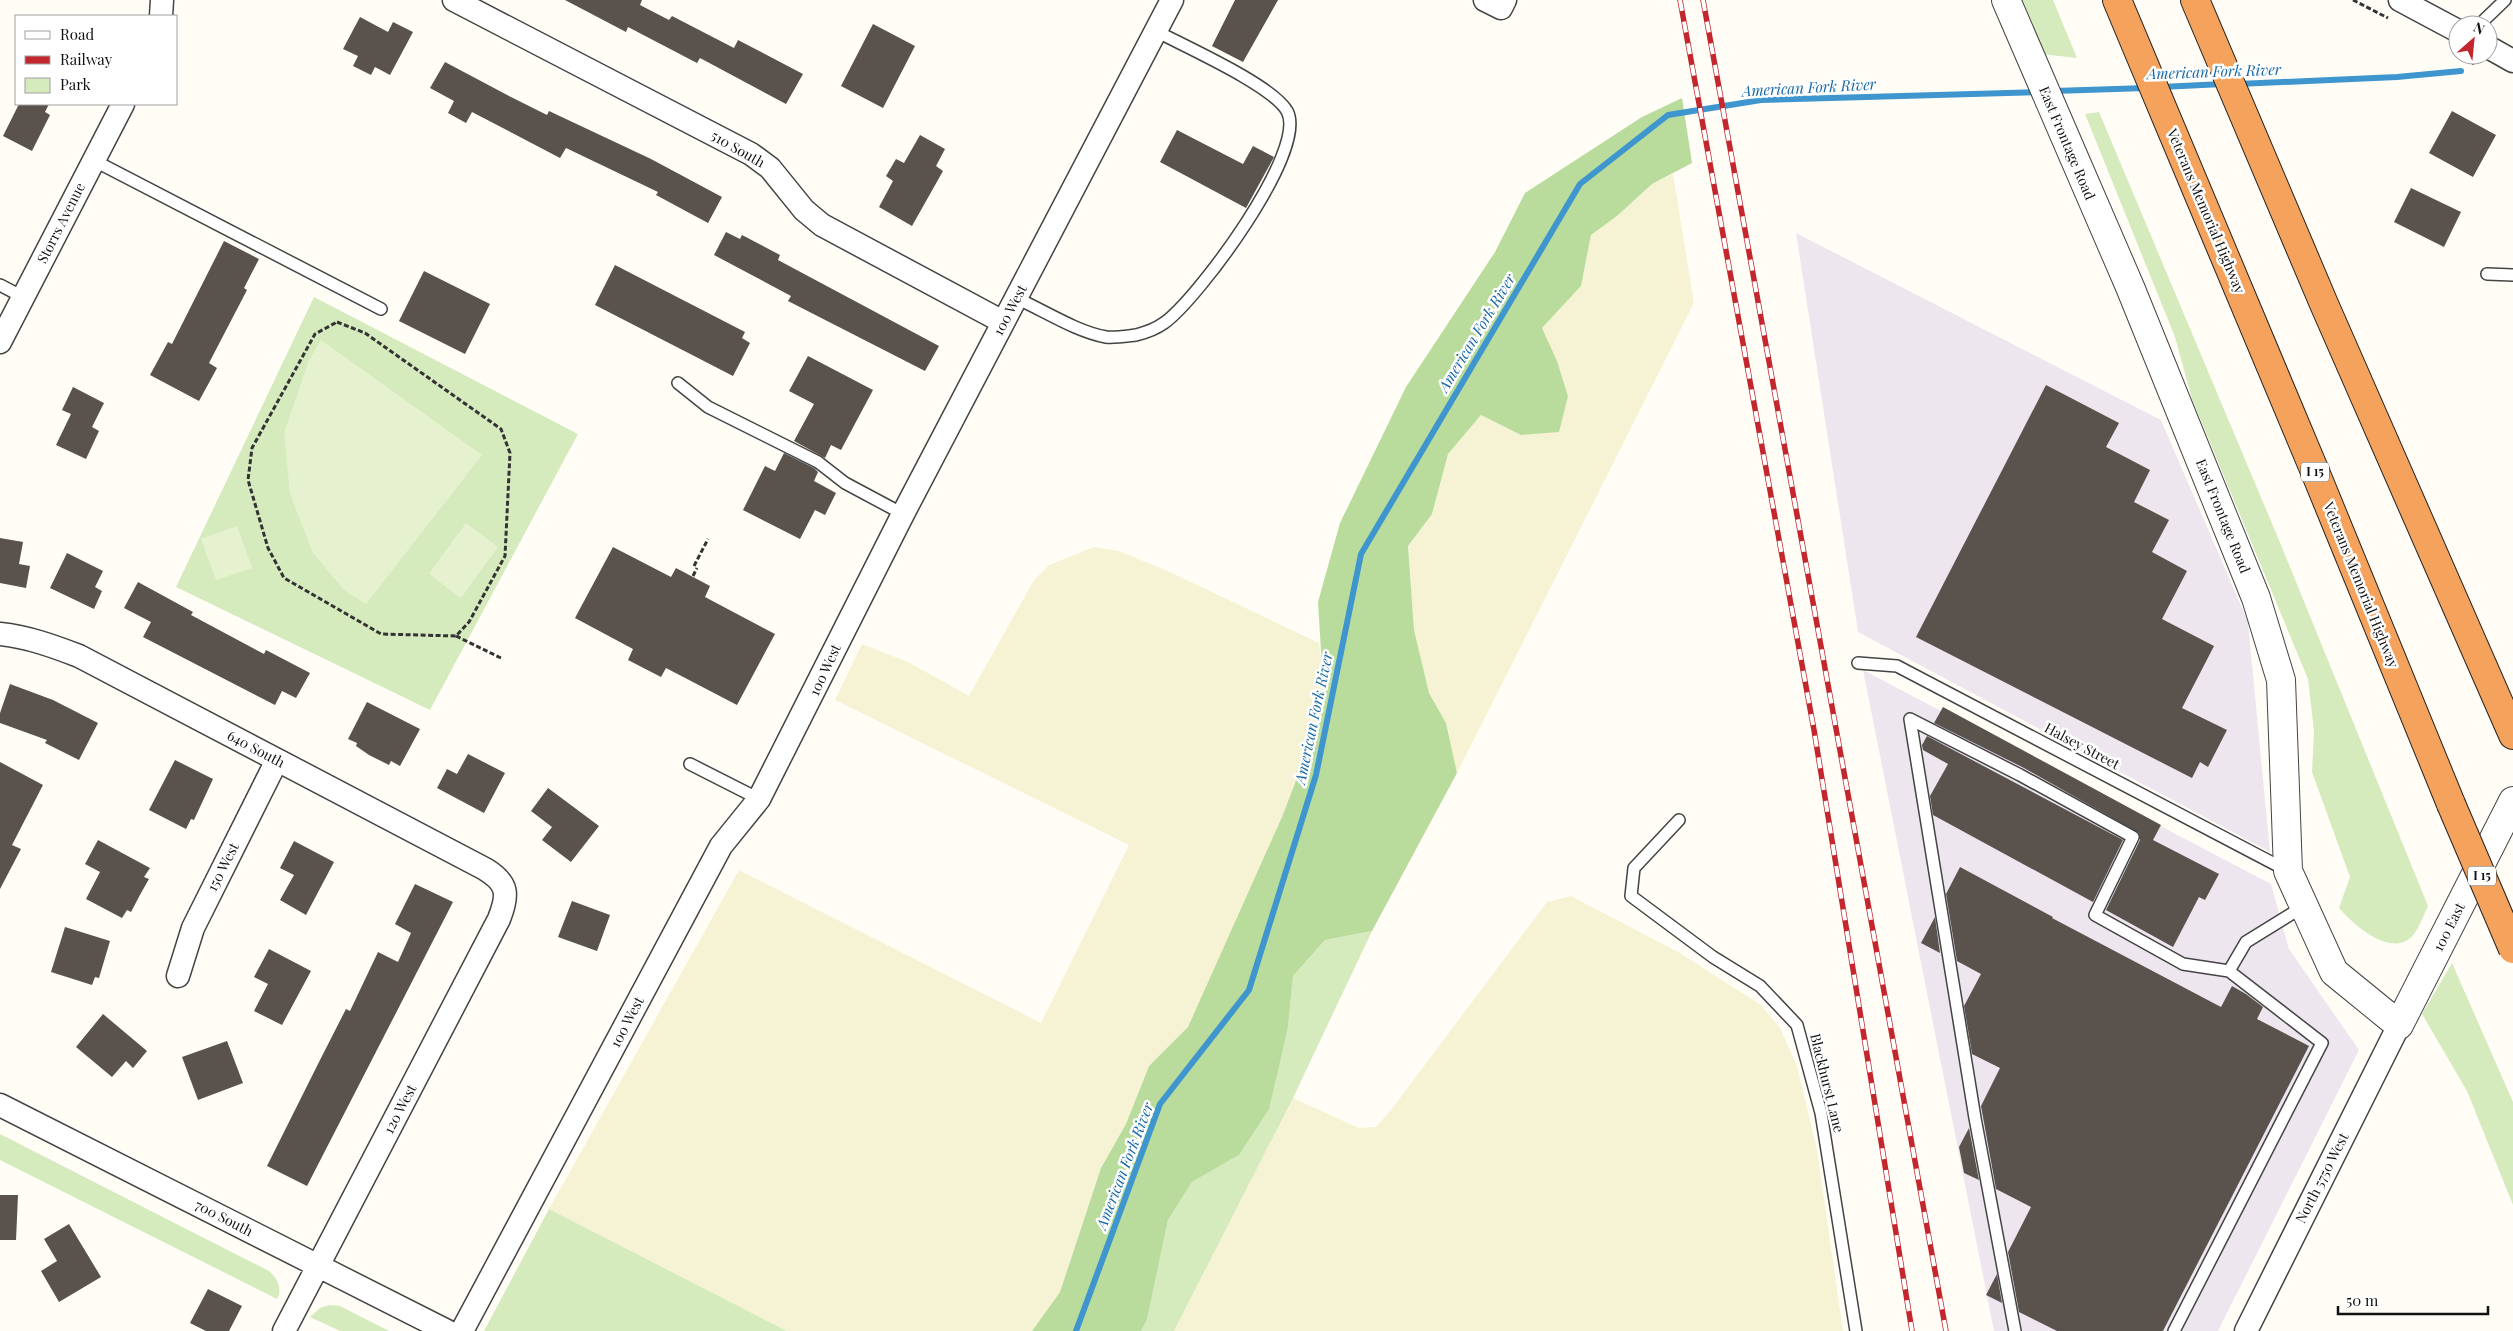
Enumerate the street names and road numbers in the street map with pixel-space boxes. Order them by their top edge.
street label: East Frontage Road [2035,83,2100,202]
street label: 510 South [708,125,769,172]
street label: Veterans Memorial Highway [2163,125,2250,296]
street label: Storrs Avenue [32,179,89,266]
street label: 100 West [988,280,1031,339]
street label: East Frontage Road [2192,456,2255,576]
road number: I 15 [2301,462,2329,482]
street label: Veterans Memorial Highway [2319,498,2403,671]
street label: 100 West [804,640,845,699]
street label: Halsey Street [2041,718,2124,774]
street label: 640 South [224,725,289,772]
street label: 150 West [202,838,243,894]
road number: I 15 [2468,866,2496,886]
street label: 100 East [2428,898,2469,954]
street label: 100 West [605,992,648,1051]
street label: Blackhurst Lane [1806,1031,1849,1134]
street label: 120 West [379,1080,421,1137]
street label: North 5750 West [2291,1128,2353,1226]
street label: 700 South [192,1195,257,1241]

